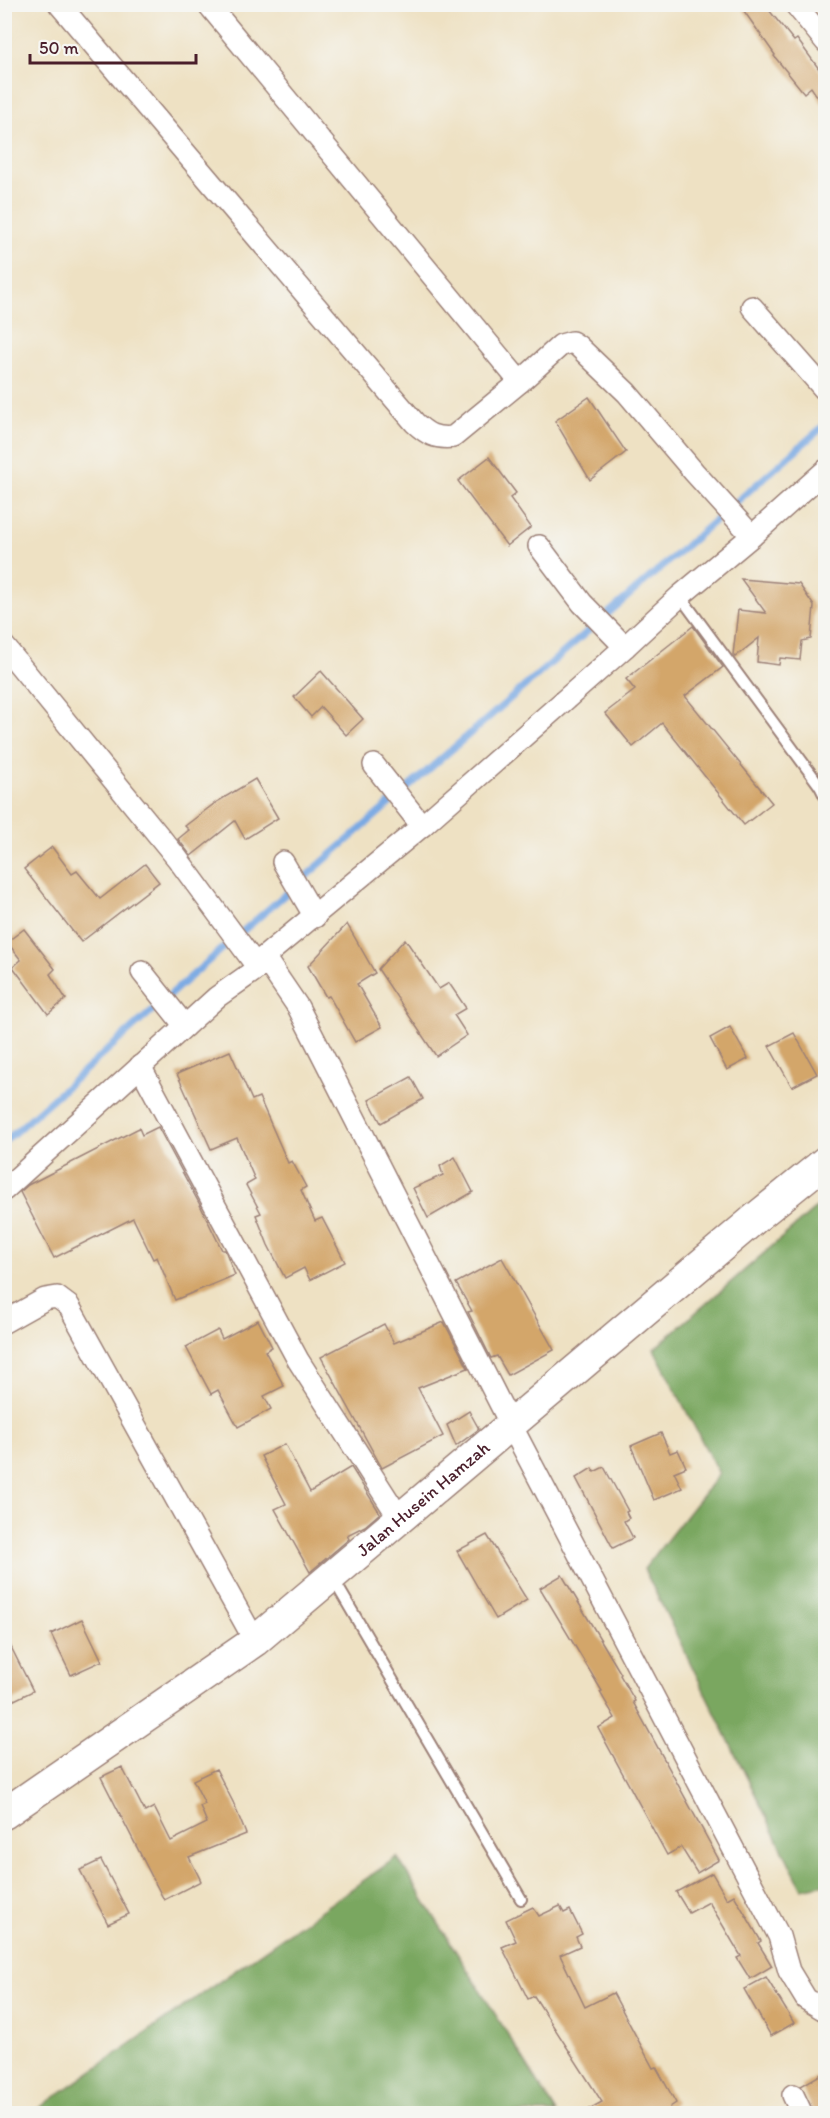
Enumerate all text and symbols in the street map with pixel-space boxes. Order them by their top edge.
scale bar [30,27,196,65]
text: 50 m [39,37,79,59]
street label: Jalan Husein Hamzah [352,1436,494,1561]

